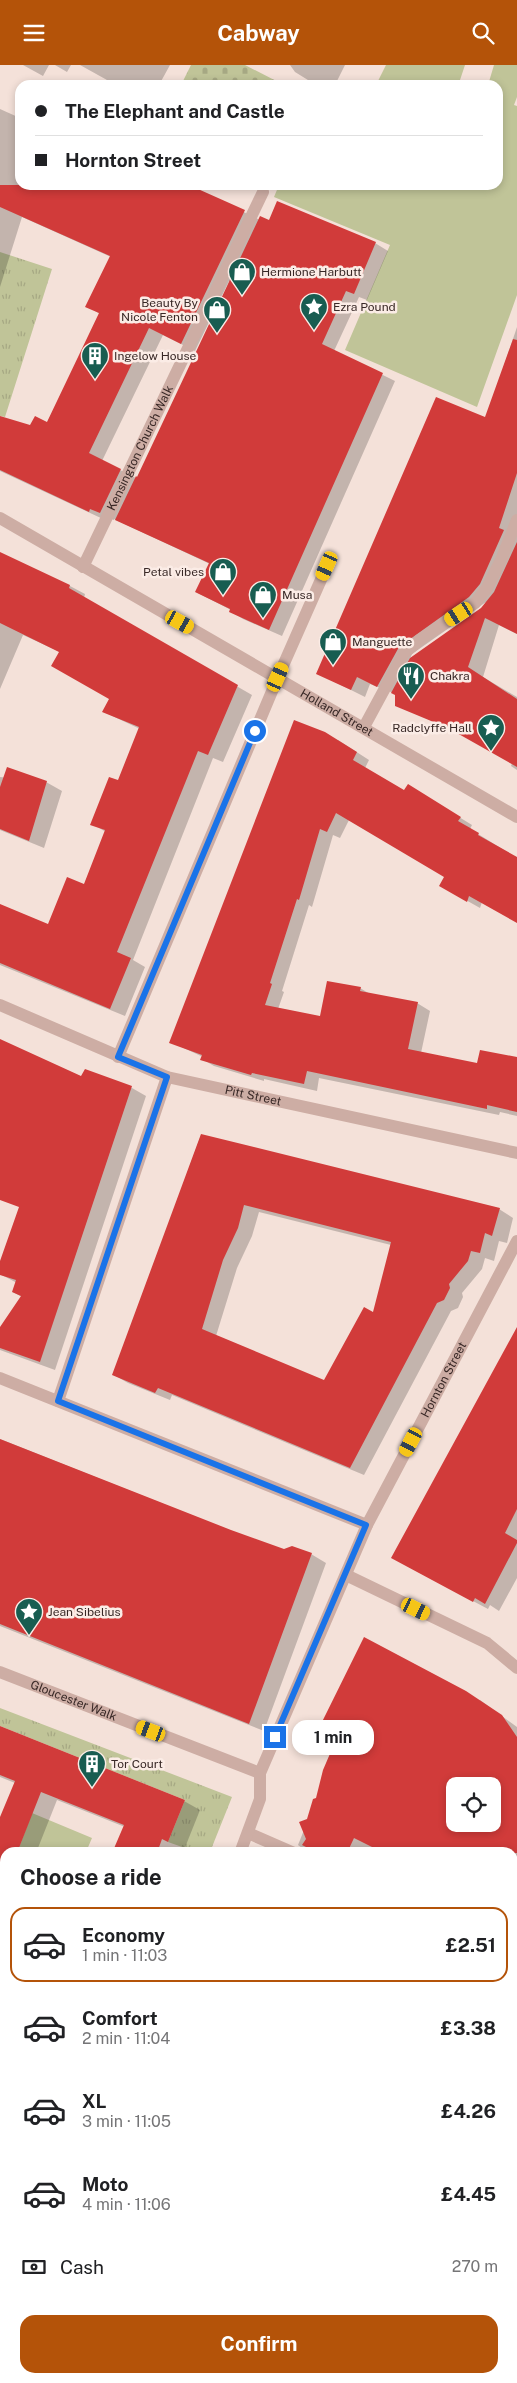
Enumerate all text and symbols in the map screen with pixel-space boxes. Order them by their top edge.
icon: menu [20,19,48,47]
icon: search [469,19,497,47]
text: Cabway [217,20,300,46]
text: The Elephant and Castle [65,100,285,122]
text: Hornton Street [65,149,201,171]
shop icon: Hermione Harbutt [227,257,257,296]
place label: Hermione Harbutt [261,265,362,279]
place icon: Ezra Pound [299,292,329,331]
shop icon: Beauty By Nicole Fenton [202,295,232,334]
place label: Beauty By Nicole Fenton [121,296,199,324]
place label: Ezra Pound [333,300,396,314]
building icon: Ingelow House [80,341,110,380]
place label: Ingelow House [114,349,197,363]
street label: Kensington Church Walk [104,383,176,513]
car [314,549,339,583]
shop icon: Petal vibes [208,557,238,596]
place label: Petal vibes [143,565,204,579]
shop icon: Musa [248,580,278,619]
place label: Musa [282,588,312,602]
car [442,600,475,628]
car [163,608,196,636]
shop icon: Manguette [318,627,348,666]
place label: Manguette [352,635,413,649]
car [265,660,290,694]
restaurant icon: Chakra [396,661,426,700]
place label: Chakra [430,669,470,683]
street label: Holland Street [298,686,376,739]
place icon: Radclyffe Hall [476,713,506,752]
route start [244,720,266,742]
place label: Radclyffe Hall [392,721,472,735]
street label: Pitt Street [224,1083,283,1109]
street label: Hornton Street [418,1339,470,1420]
car [397,1425,424,1459]
car [399,1596,432,1622]
place icon: Jean Sibelius [14,1597,44,1636]
place label: Jean Sibelius [48,1605,121,1619]
street label: Gloucester Walk [28,1677,119,1724]
car [134,1719,167,1743]
callout: 1 min [292,1719,375,1755]
route end [264,1726,286,1748]
text: 1 min [314,1728,352,1747]
building icon: Tor Court [77,1749,107,1788]
place label: Tor Court [111,1757,163,1771]
map controls [446,1777,501,1832]
button: locate [446,1777,501,1832]
text: Choose a ride [20,1864,162,1890]
icon: car [22,1922,67,1967]
text: Economy [82,1924,165,1946]
text: £2.51 [446,1934,496,1956]
text: 1 min · 11:03 [82,1946,167,1965]
icon: car [22,2005,67,2050]
text: Comfort [82,2007,158,2029]
text: £3.38 [441,2017,496,2039]
text: 2 min · 11:04 [82,2029,170,2048]
icon: car [22,2088,67,2133]
text: XL [82,2090,107,2112]
text: £4.26 [441,2100,496,2122]
text: 3 min · 11:05 [82,2112,171,2131]
icon: car [22,2171,67,2216]
text: Moto [82,2173,128,2195]
text: £4.45 [441,2183,496,2205]
text: 4 min · 11:06 [82,2195,171,2214]
icon: cash [20,2253,48,2281]
text: Cash [60,2256,104,2278]
text: 270 m [452,2257,498,2276]
button: Confirm [20,2315,498,2373]

